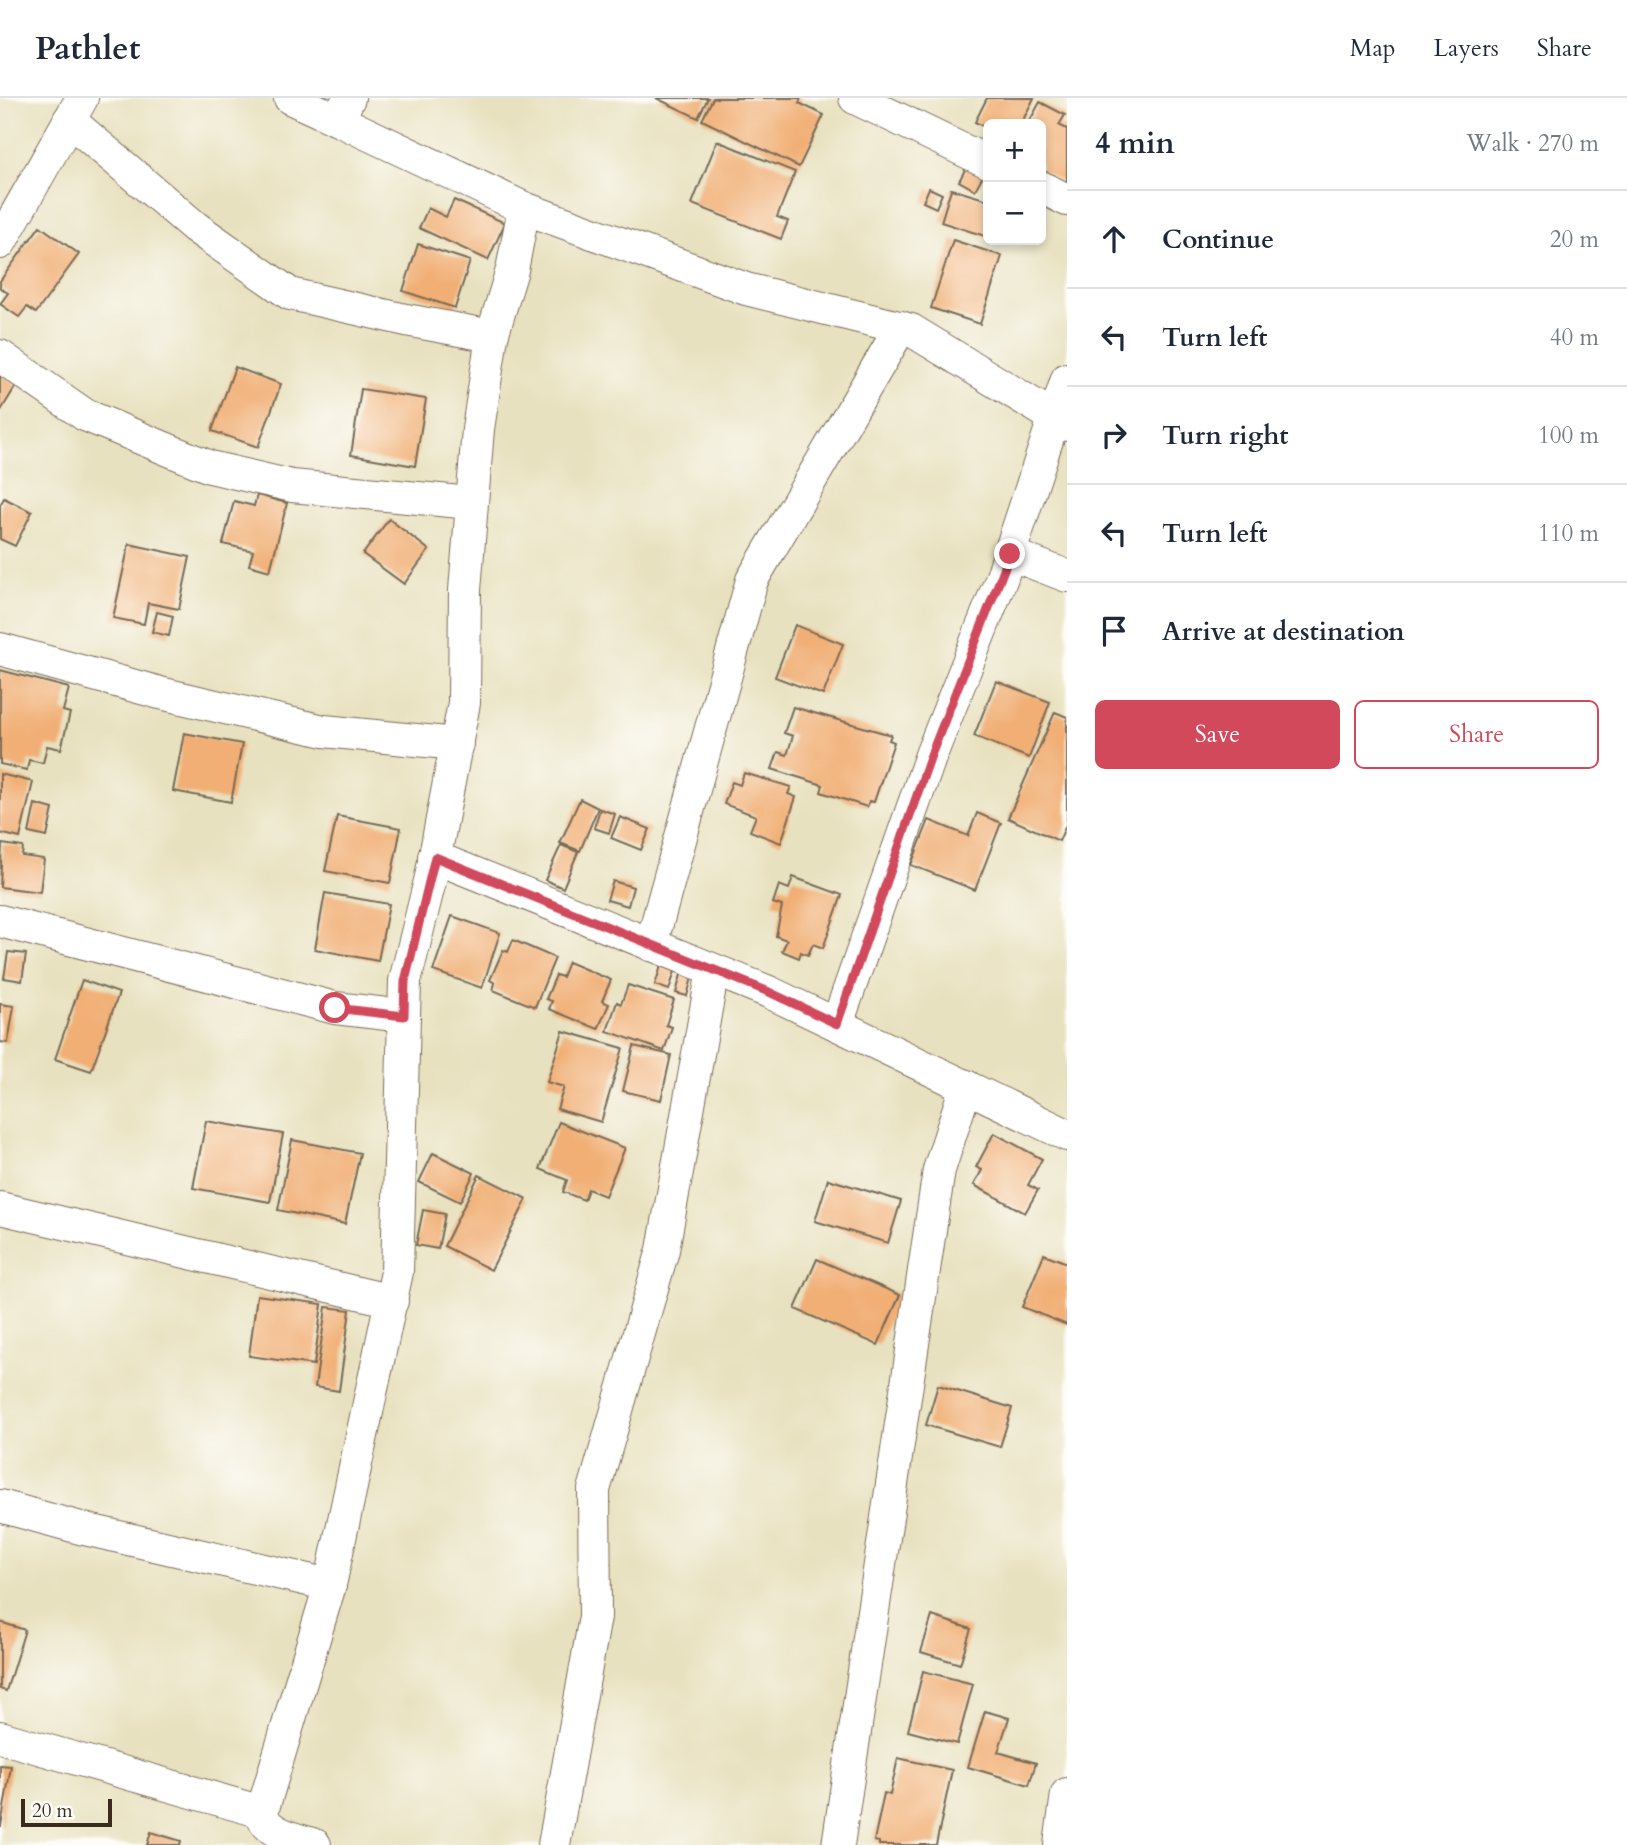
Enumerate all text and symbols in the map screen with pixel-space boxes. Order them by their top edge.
text: Pathlet [35,26,140,71]
text: Map [1350,32,1396,65]
text: Layers [1434,32,1499,65]
text: Share [1537,32,1592,65]
map controls [983,119,1046,245]
button: + [983,119,1046,182]
text: 4 min [1095,123,1175,164]
text: Walk · 270 m [1466,128,1599,159]
button: − [983,182,1046,245]
icon: ahead [1095,220,1133,258]
text: Continue [1162,222,1274,257]
text: 20 m [1550,224,1599,255]
icon: left [1095,318,1133,356]
text: Turn left [1162,320,1267,355]
text: 40 m [1550,322,1599,353]
icon: right [1095,416,1133,454]
text: Turn right [1162,418,1289,453]
text: 100 m [1538,420,1599,451]
icon: left [1095,514,1133,552]
text: Turn left [1162,516,1267,551]
text: 110 m [1538,518,1599,549]
route end [994,538,1025,569]
icon: arrive [1095,612,1133,650]
text: Arrive at destination [1162,614,1405,649]
button: Save [1095,700,1340,769]
button: Share [1354,700,1599,769]
route start [319,992,350,1023]
scale bar [21,1796,112,1828]
text: 20 m [32,1798,73,1824]

